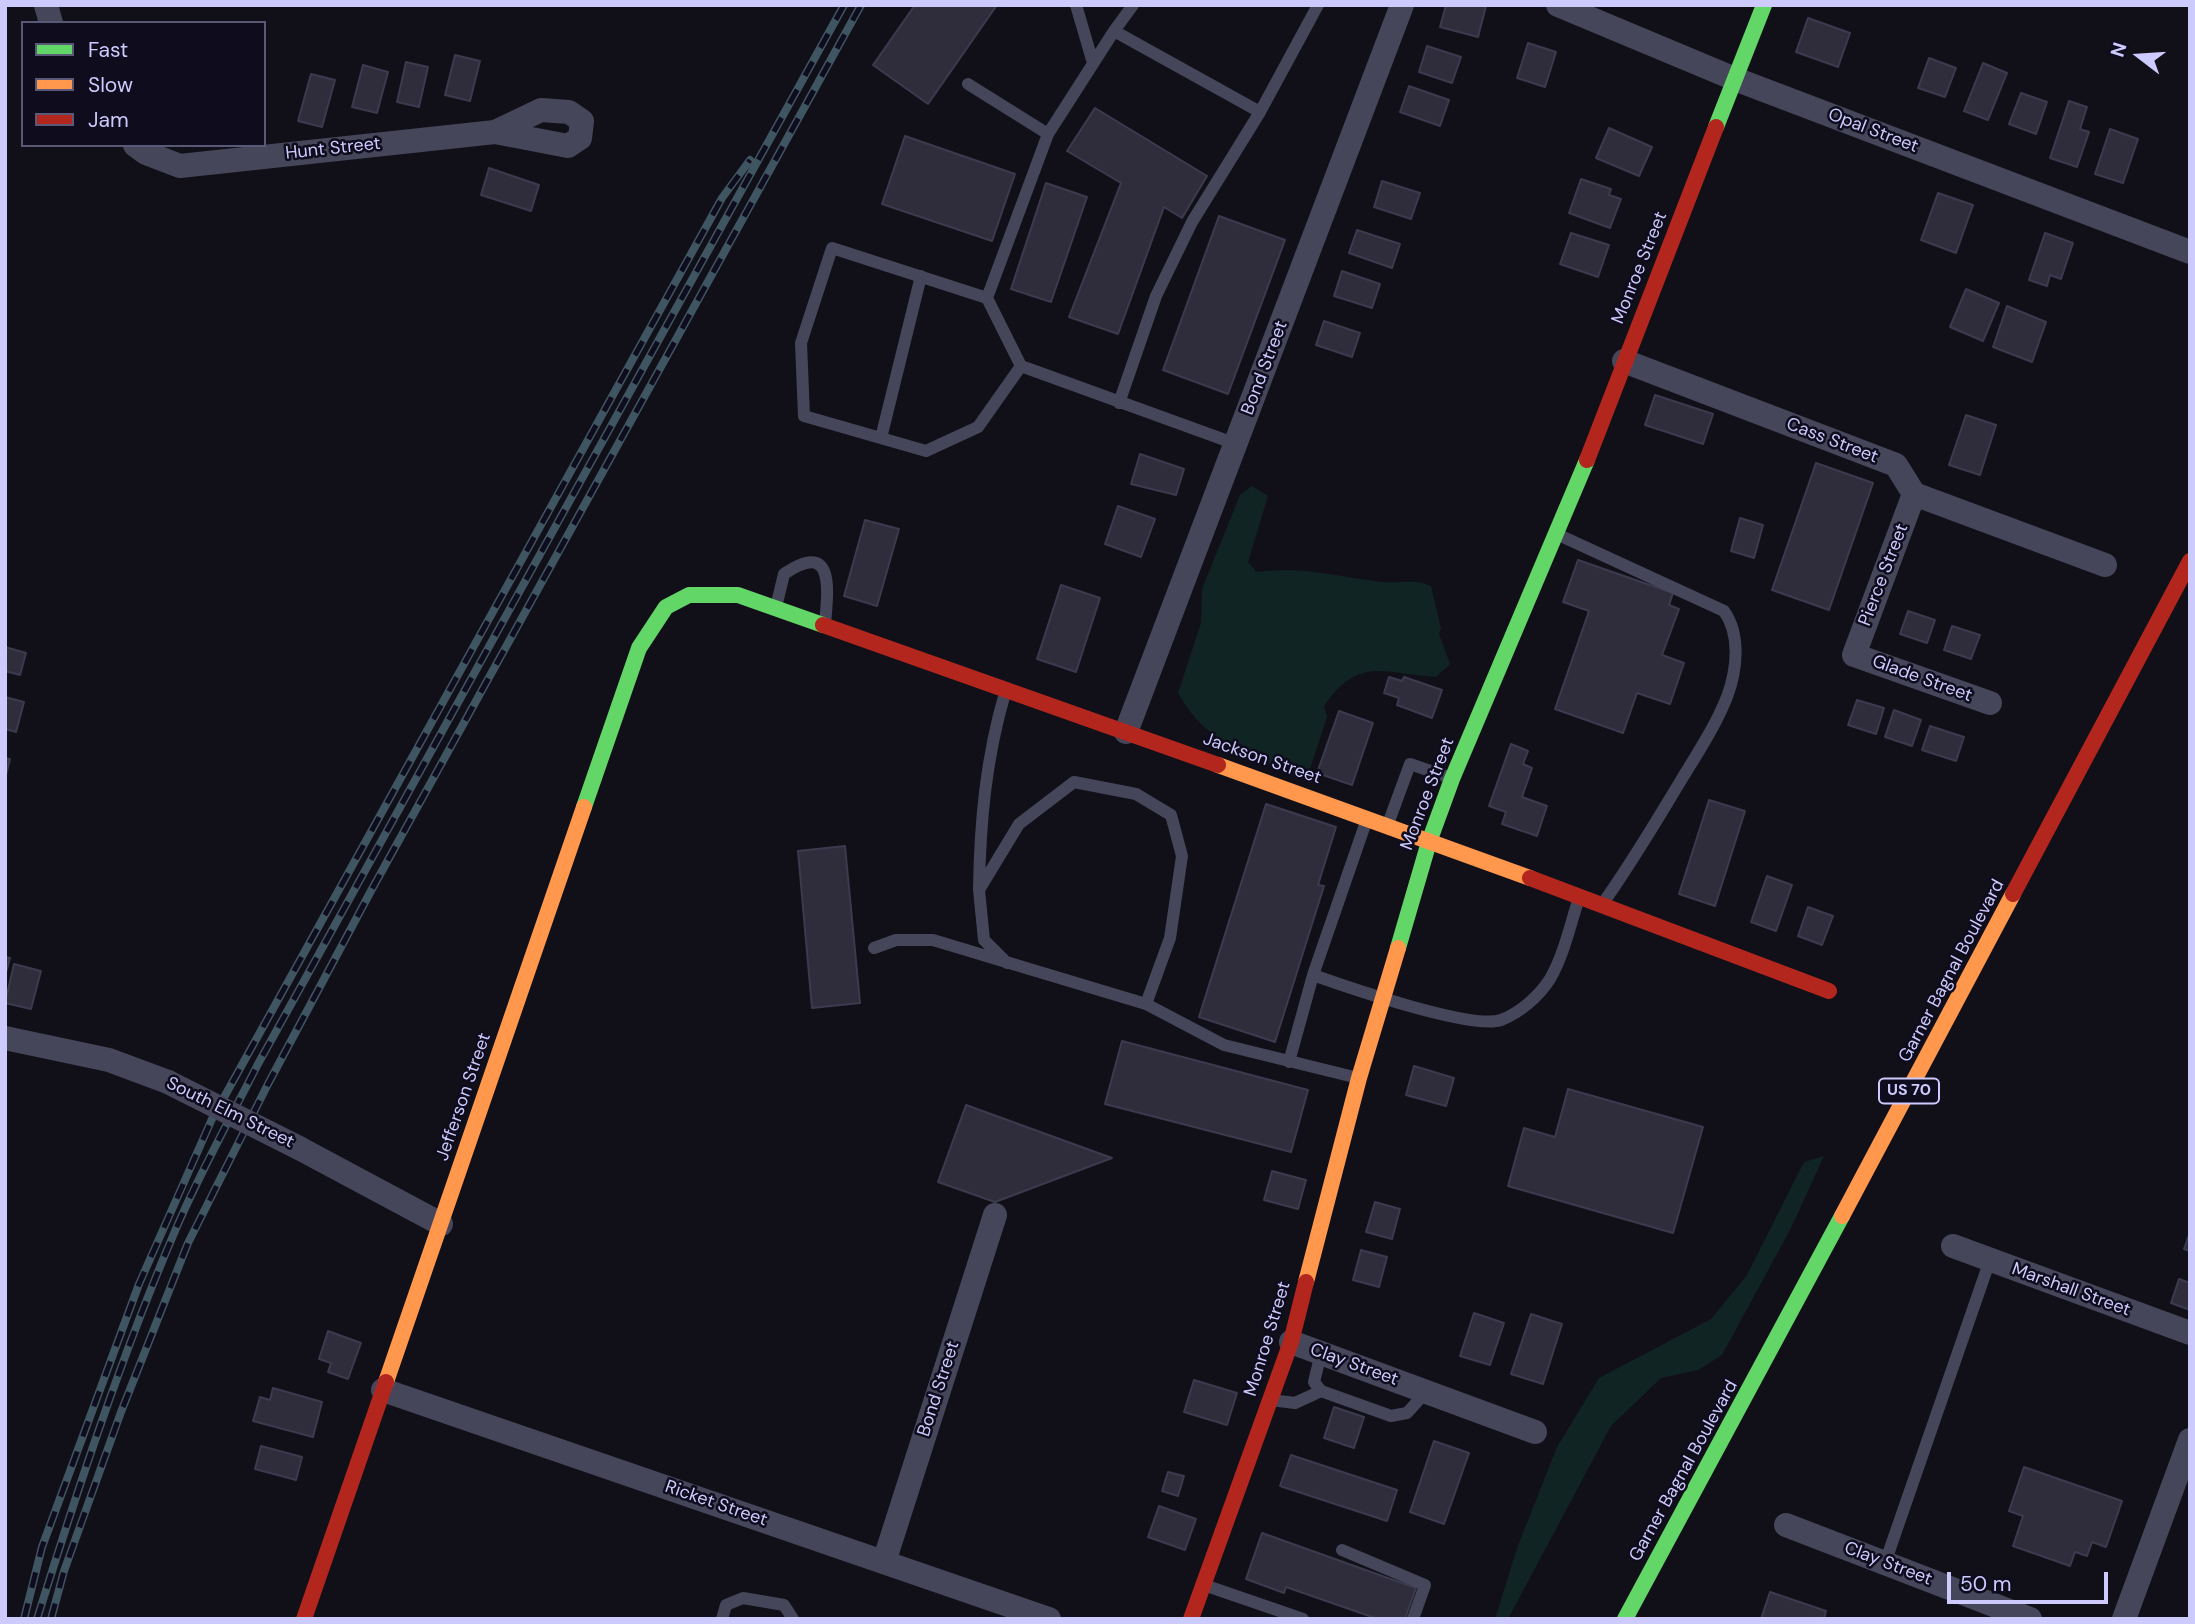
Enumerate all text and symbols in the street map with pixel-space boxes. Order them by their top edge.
legend [21,21,266,147]
north arrow [2104,21,2174,91]
text: Fast [88,36,128,64]
text: N [2104,39,2132,60]
text: Slow [88,71,133,99]
street label: Opal Street [1825,104,1921,158]
text: Jam [88,106,129,134]
street label: Hunt Street [284,133,382,165]
street label: Monroe Street [1608,209,1672,327]
street label: Bond Street [1237,318,1293,418]
street label: Cass Street [1783,414,1881,468]
street label: Pierce Street [1855,521,1913,629]
street label: Glade Street [1869,651,1975,707]
street label: Jackson Street [1200,729,1324,789]
street label: Monroe Street [1397,735,1459,853]
street label: Garner Bagnal Boulevard [1895,876,2009,1066]
street label: Jefferson Street [432,1030,496,1164]
street label: South Elm Street [163,1073,297,1153]
road number: US 70 [1879,1078,1939,1104]
street label: Marshall Street [2009,1259,2133,1321]
street label: Monroe Street [1240,1279,1296,1399]
street label: Bond Street [913,1339,965,1439]
street label: Clay Street [1307,1339,1401,1391]
street label: Garner Bagnal Boulevard [1625,1377,1743,1565]
street label: Ricket Street [662,1476,770,1532]
street label: Clay Street [1841,1537,1935,1591]
scale bar [1950,1558,2111,1602]
text: 50 m [1960,1570,2011,1598]

